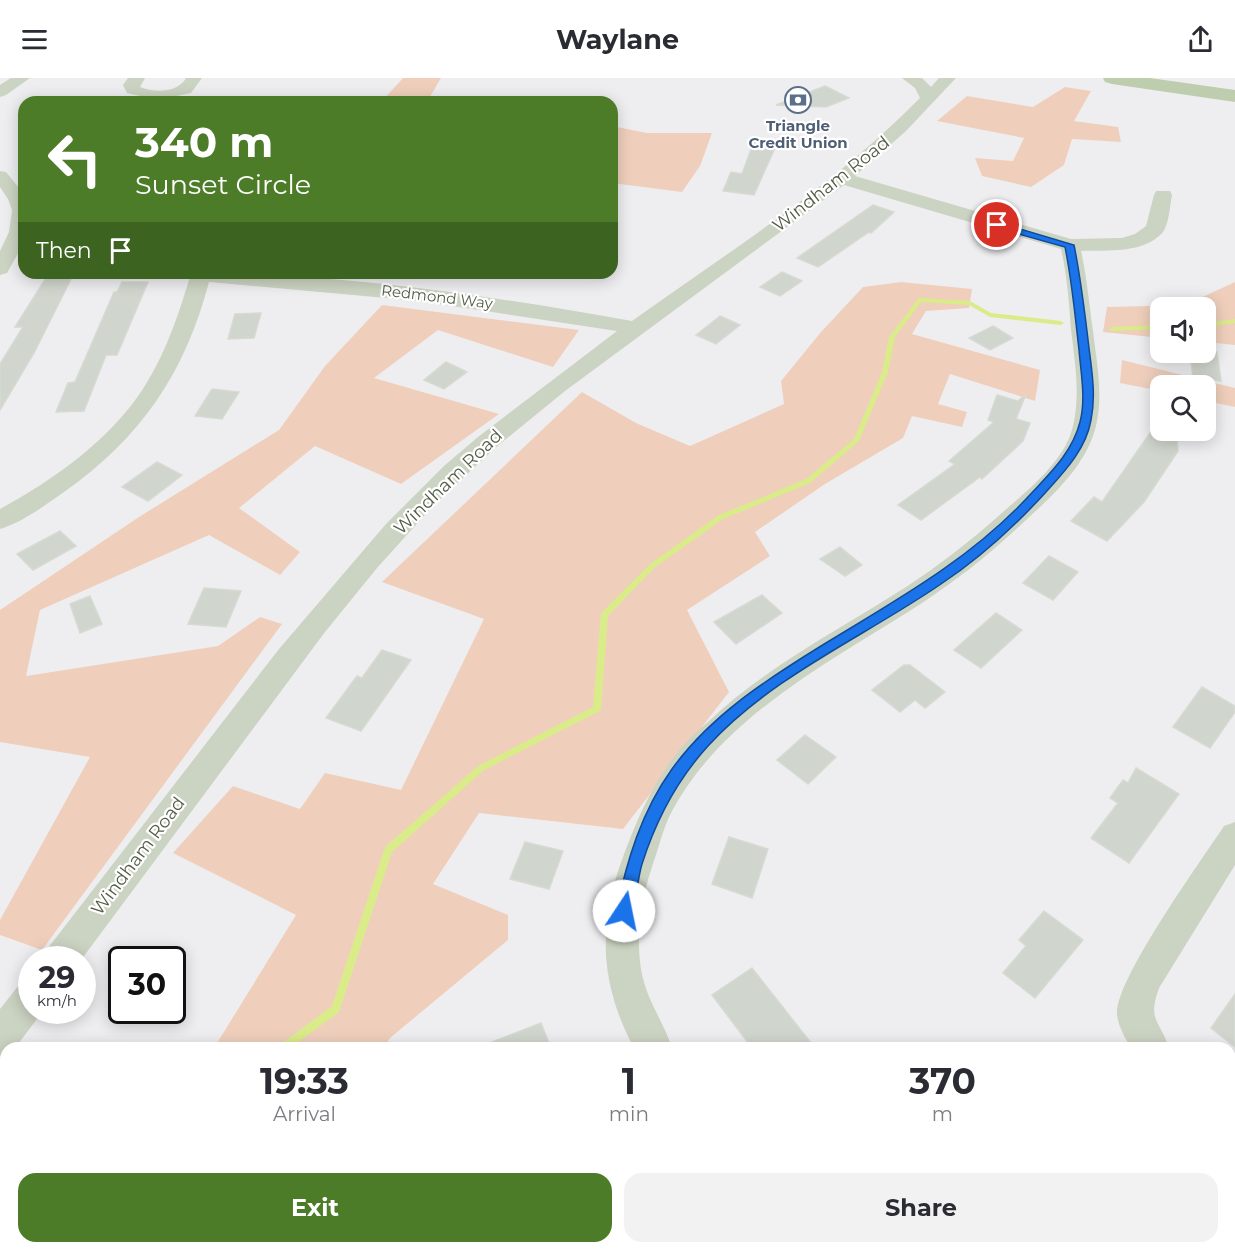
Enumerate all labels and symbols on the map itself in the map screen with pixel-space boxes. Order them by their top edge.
bank icon: Triangle Credit Union [783,85,813,115]
place label: Triangle Credit Union [748,116,848,152]
street label: Windham Road [768,131,894,237]
pin [971,199,1022,250]
street label: Redmond Way [380,280,495,313]
street label: Windham Road [389,425,507,539]
street label: Windham Road [86,792,190,920]
position arrow [592,879,656,943]
speed limit sign: 30 [108,946,186,1024]

